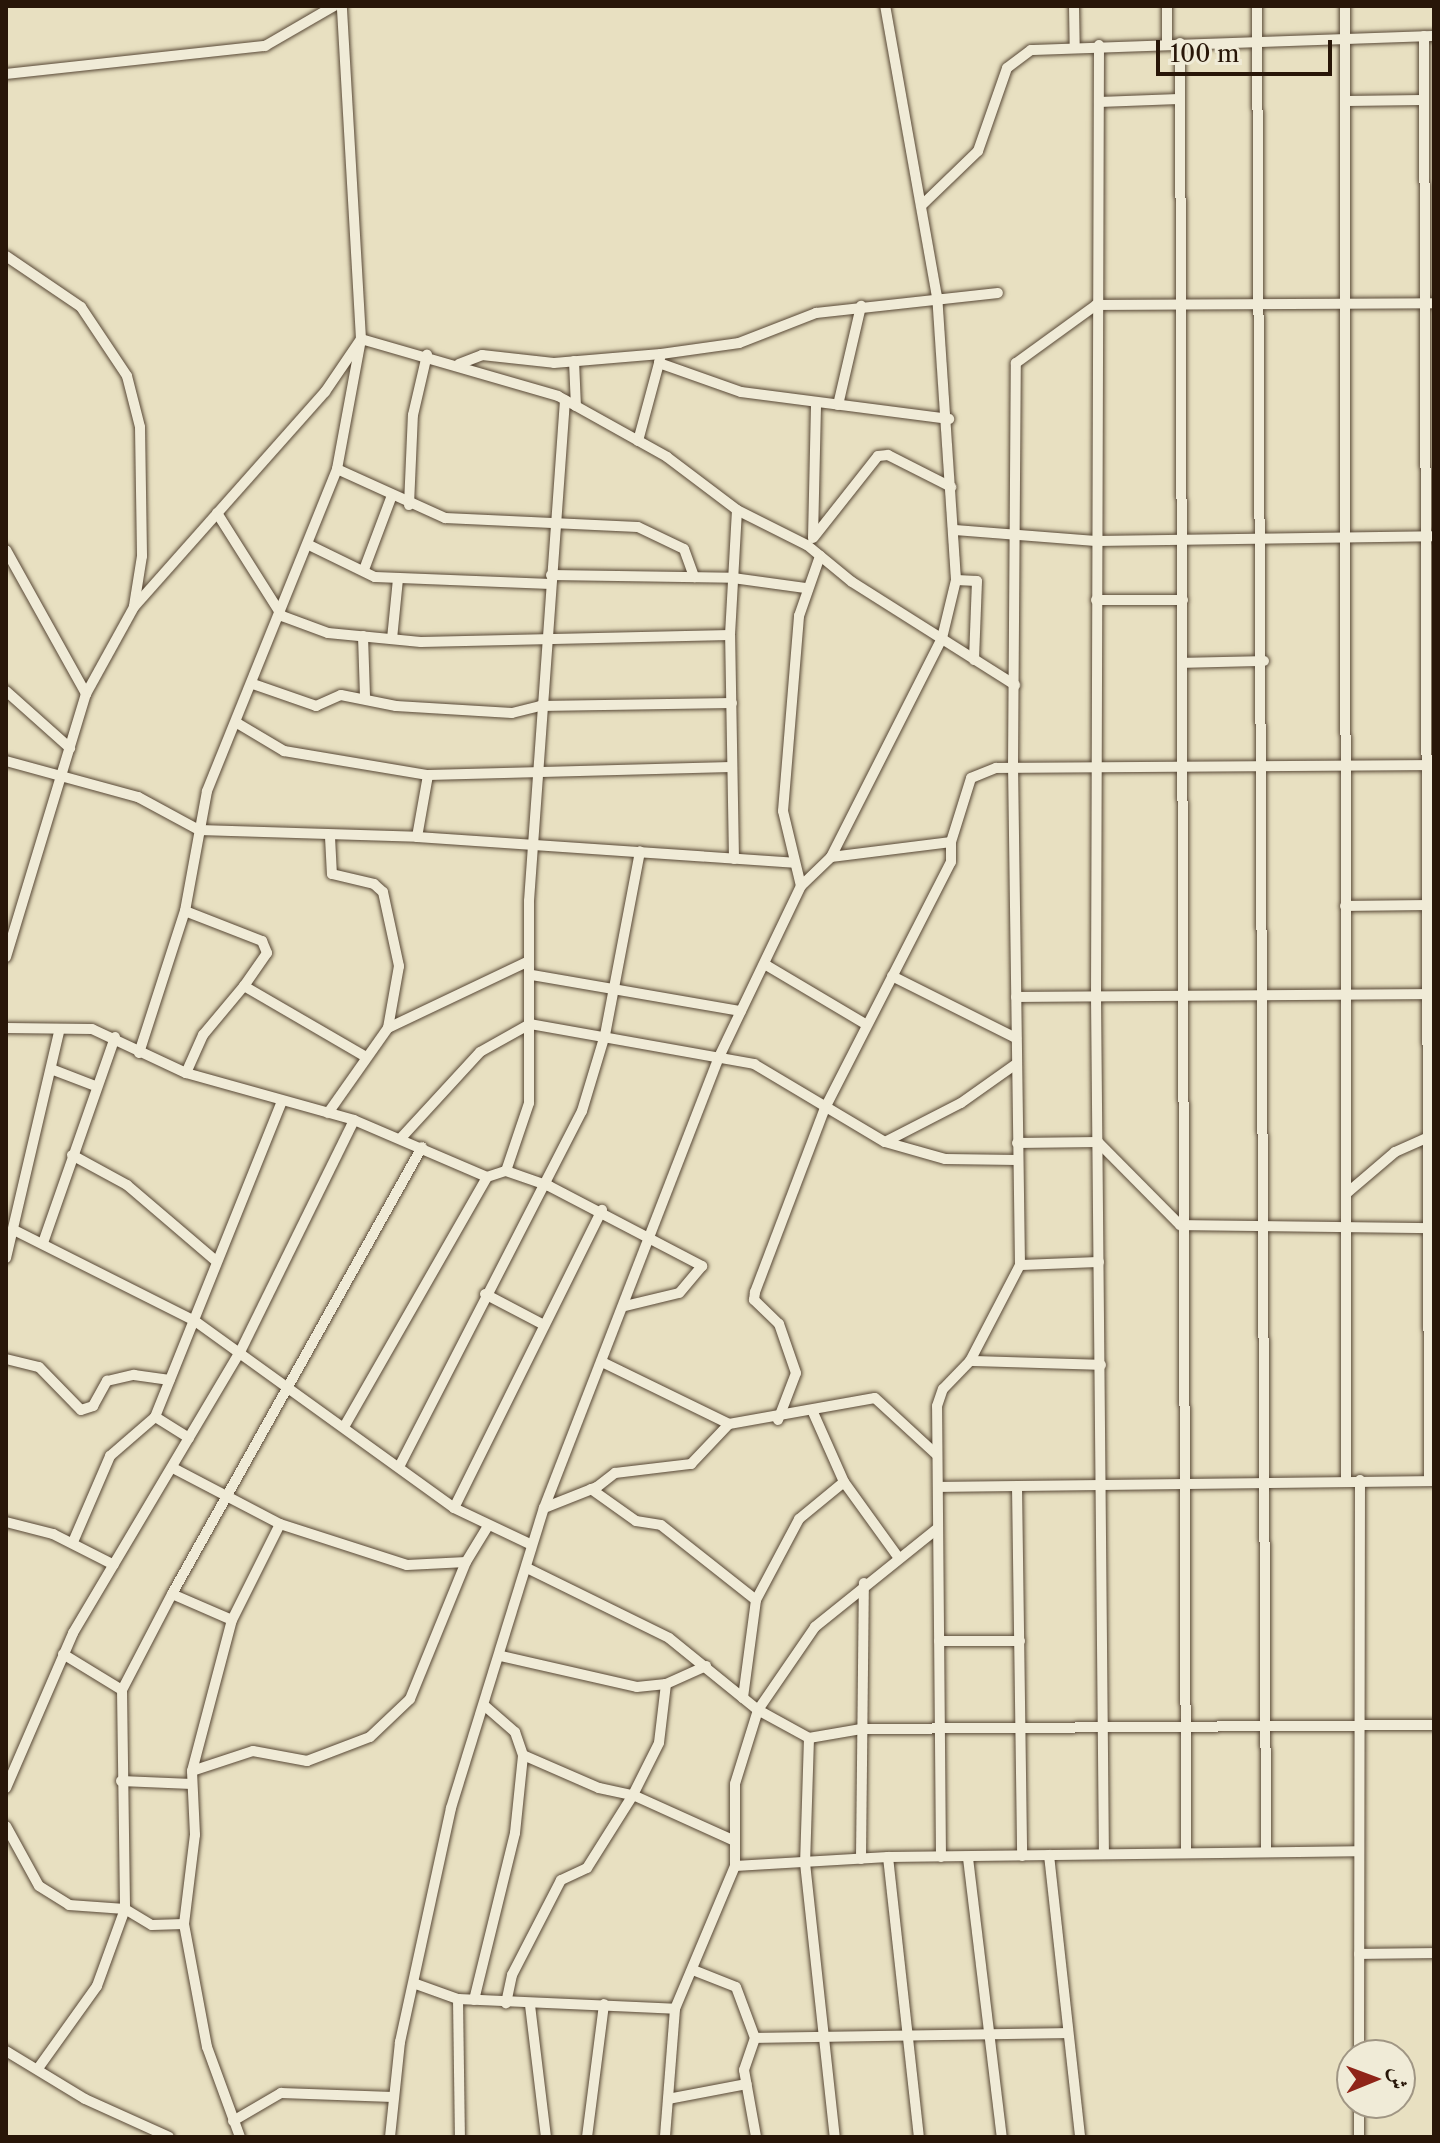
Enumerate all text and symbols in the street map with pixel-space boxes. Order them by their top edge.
scale bar [1160,24,1336,74]
text: 100 m [1170,39,1239,68]
north arrow [1336,2039,1416,2119]
text: ش [1385,2067,1412,2090]

